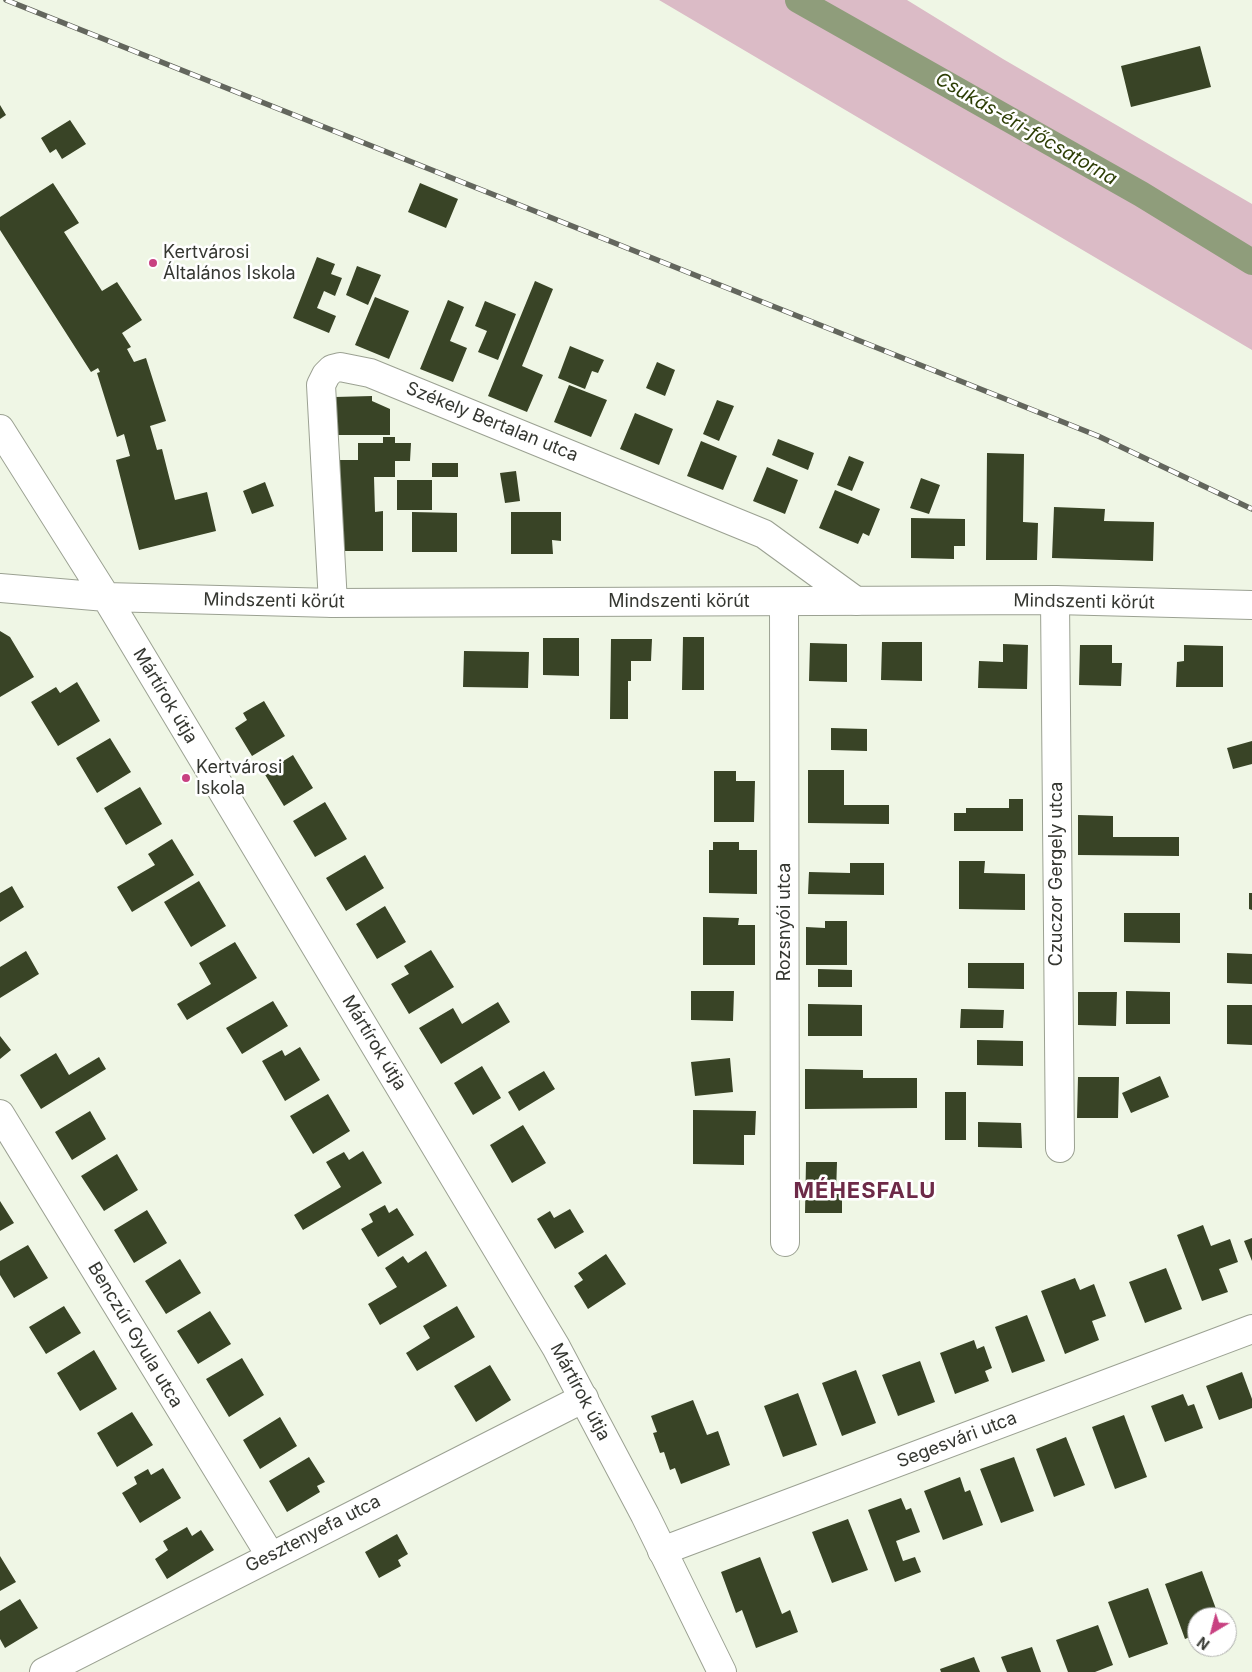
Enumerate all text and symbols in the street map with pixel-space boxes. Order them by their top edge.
water label: Csukás-éri-főcsatorna [931,68,1121,190]
place label: Kertvárosi Általános Iskola [163,242,296,284]
marker: Kertvárosi Általános Iskola [147,257,159,269]
street label: Székely Bertalan utca [403,378,581,466]
street label: Mindszenti körút [203,589,345,613]
street label: Mindszenti körút [1013,590,1155,614]
street label: Mindszenti körút [608,591,750,613]
street label: Mártírok útja [128,645,202,747]
place label: Kertvárosi Iskola [196,757,282,800]
marker: Kertvárosi Iskola [180,772,192,784]
street label: Czuczor Gergely utca [1046,782,1068,966]
street label: Rozsnyói utca [774,863,796,981]
street label: Mártírok útja [337,992,411,1094]
district label: MÉHESFALU [792,1178,938,1204]
street label: Benczúr Gyula utca [83,1258,187,1412]
street label: Mártírok útja [545,1340,615,1444]
street label: Segesvári utca [894,1407,1020,1473]
street label: Gesztenyefa utca [242,1491,384,1577]
north arrow [1187,1607,1237,1657]
text: N [1194,1634,1213,1654]

